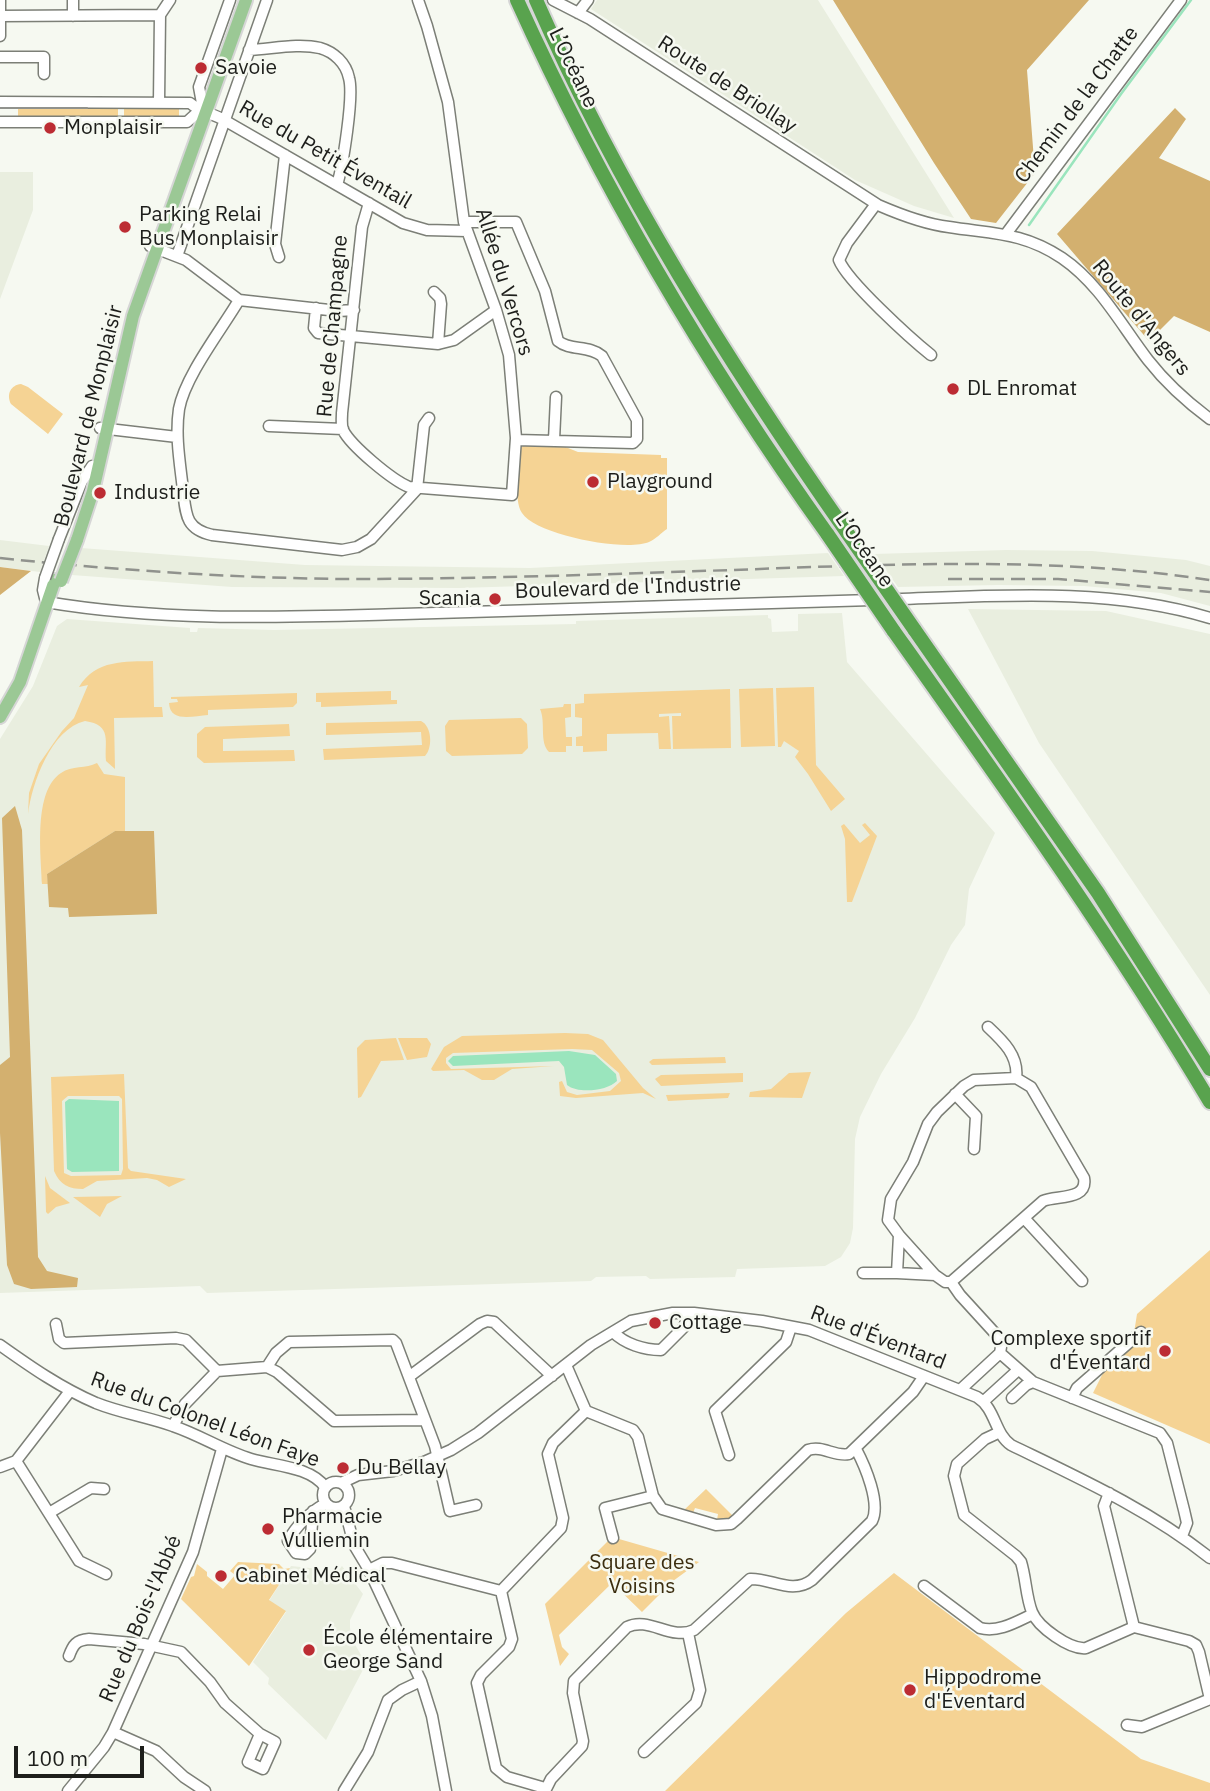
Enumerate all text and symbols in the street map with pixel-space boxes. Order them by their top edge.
street label: Chemin de la Chatte [1010,22,1144,188]
street label: L’Océane [543,24,603,112]
street label: Route de Briollay [653,31,801,139]
place label: Savoie [215,55,277,81]
marker: Savoie [193,60,209,76]
street label: Rue du Petit Éventail [234,95,416,215]
place label: Monplaisir [64,115,162,141]
marker: Monplaisir [42,120,58,136]
place label: Parking Relai Bus Monplaisir [139,202,278,252]
street label: Allée du Vercors [470,205,538,359]
marker: Parking Relai Bus Monplaisir [117,219,133,235]
street label: Rue de Champagne [312,234,354,418]
street label: Route d'Angers [1086,255,1196,381]
street label: Boulevard de Monplaisir [49,303,129,529]
place label: DL Enromat [967,376,1077,402]
marker: DL Enromat [945,381,961,397]
place label: Playground [607,469,713,495]
marker: Playground [585,474,601,490]
place label: Industrie [114,480,200,506]
marker: Industrie [92,485,108,501]
street label: L’Océane [829,508,899,592]
street label: Boulevard de l'Industrie [514,571,742,605]
place label: Scania [419,586,481,612]
marker: Scania [487,591,503,607]
street label: Rue d'Éventard [807,1301,949,1375]
place label: Cottage [669,1310,742,1336]
marker: Cottage [647,1315,663,1331]
place label: Complexe sportif d'Éventard [990,1326,1151,1376]
marker: Complexe sportif d'Éventard [1157,1343,1173,1359]
street label: Rue du Colonel Léon Faye [87,1367,323,1473]
place label: Du Bellay [357,1455,446,1481]
marker: Du Bellay [335,1460,351,1476]
place label: Pharmacie Vulliemin [282,1504,382,1554]
marker: Pharmacie Vulliemin [260,1521,276,1537]
street label: Rue du Bois-l'Abbé [94,1532,188,1706]
park label: Square des Voisins [589,1550,695,1600]
place label: Cabinet Médical [235,1563,386,1589]
marker: Cabinet Médical [213,1568,229,1584]
place label: École élémentaire George Sand [323,1625,493,1675]
marker: École élémentaire George Sand [301,1642,317,1658]
place label: Hippodrome d'Éventard [924,1665,1042,1715]
marker: Hippodrome d'Éventard [902,1682,918,1698]
scale bar [18,1732,147,1776]
text: 100 m [27,1744,88,1772]

